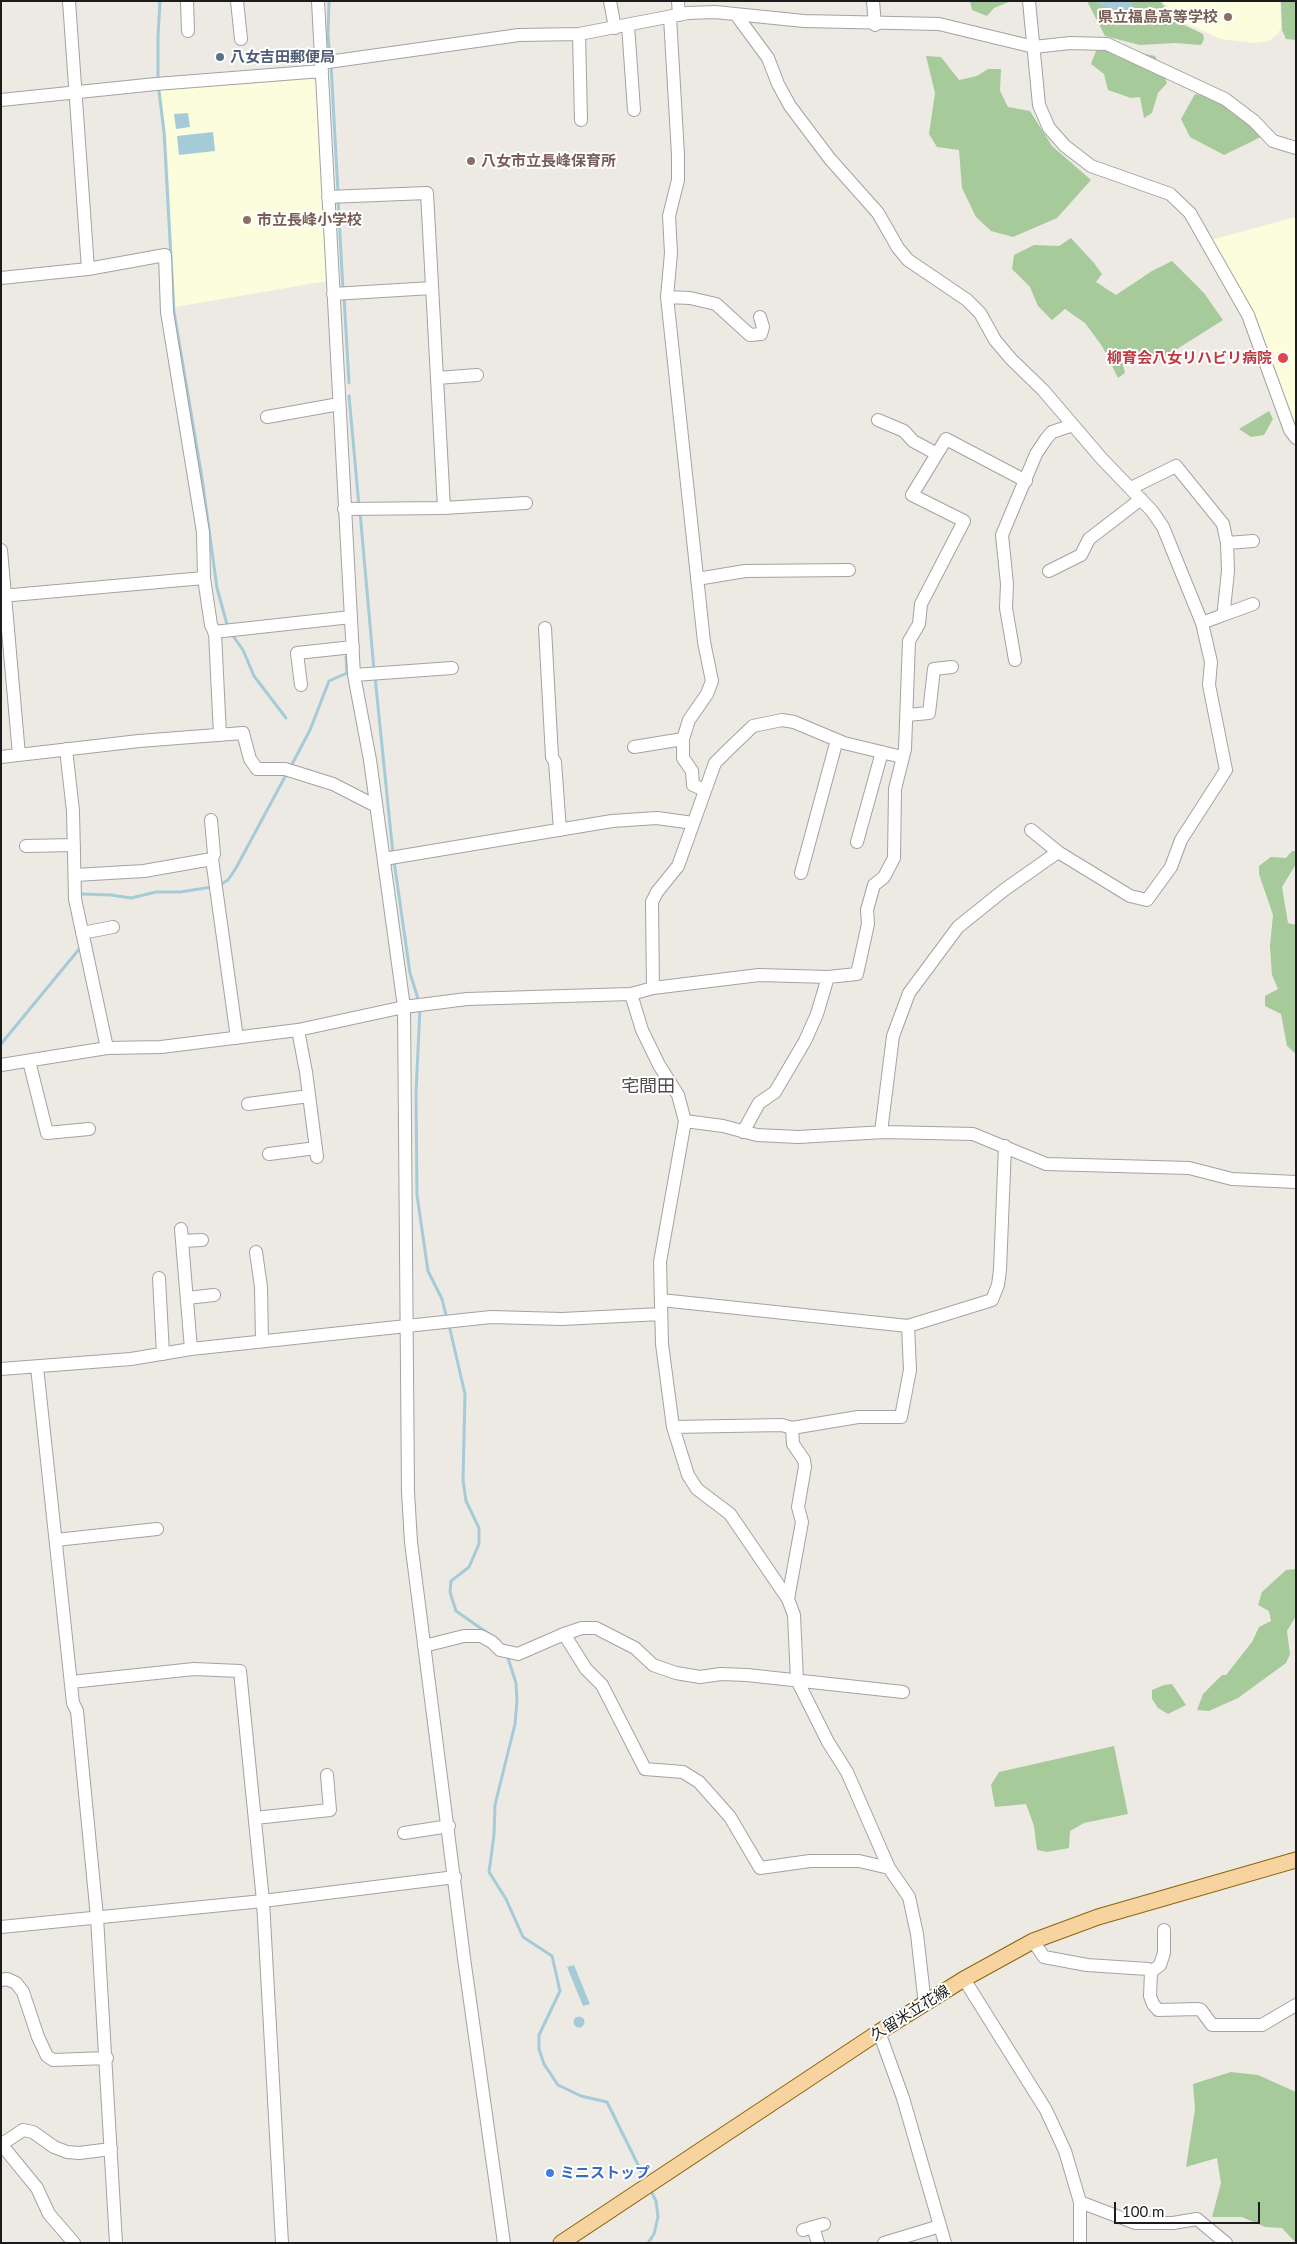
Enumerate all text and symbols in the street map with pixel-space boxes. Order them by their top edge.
place label: 県立福島高等学校 [1098,8,1218,26]
marker: 県立福島高等学校 [1222,11,1234,23]
place label: 八女吉田郵便局 [230,48,335,66]
marker: 八女吉田郵便局 [214,51,226,63]
place label: 八女市立長峰保育所 [481,152,616,170]
marker: 八女市立長峰保育所 [465,155,477,167]
place label: 市立長峰小学校 [257,211,362,229]
marker: 市立長峰小学校 [241,214,253,226]
place label: 柳育会八女リハビリ病院 [1107,349,1272,367]
marker: 柳育会八女リハビリ病院 [1276,351,1290,365]
district label: 宅間田 [621,1075,675,1097]
street label: 久留米立花線 [867,1982,953,2044]
place label: ミニストップ [560,2164,650,2182]
marker: ミニストップ [544,2167,556,2179]
scale bar [1117,2192,1263,2224]
text: 100 m [1122,2202,1164,2220]

